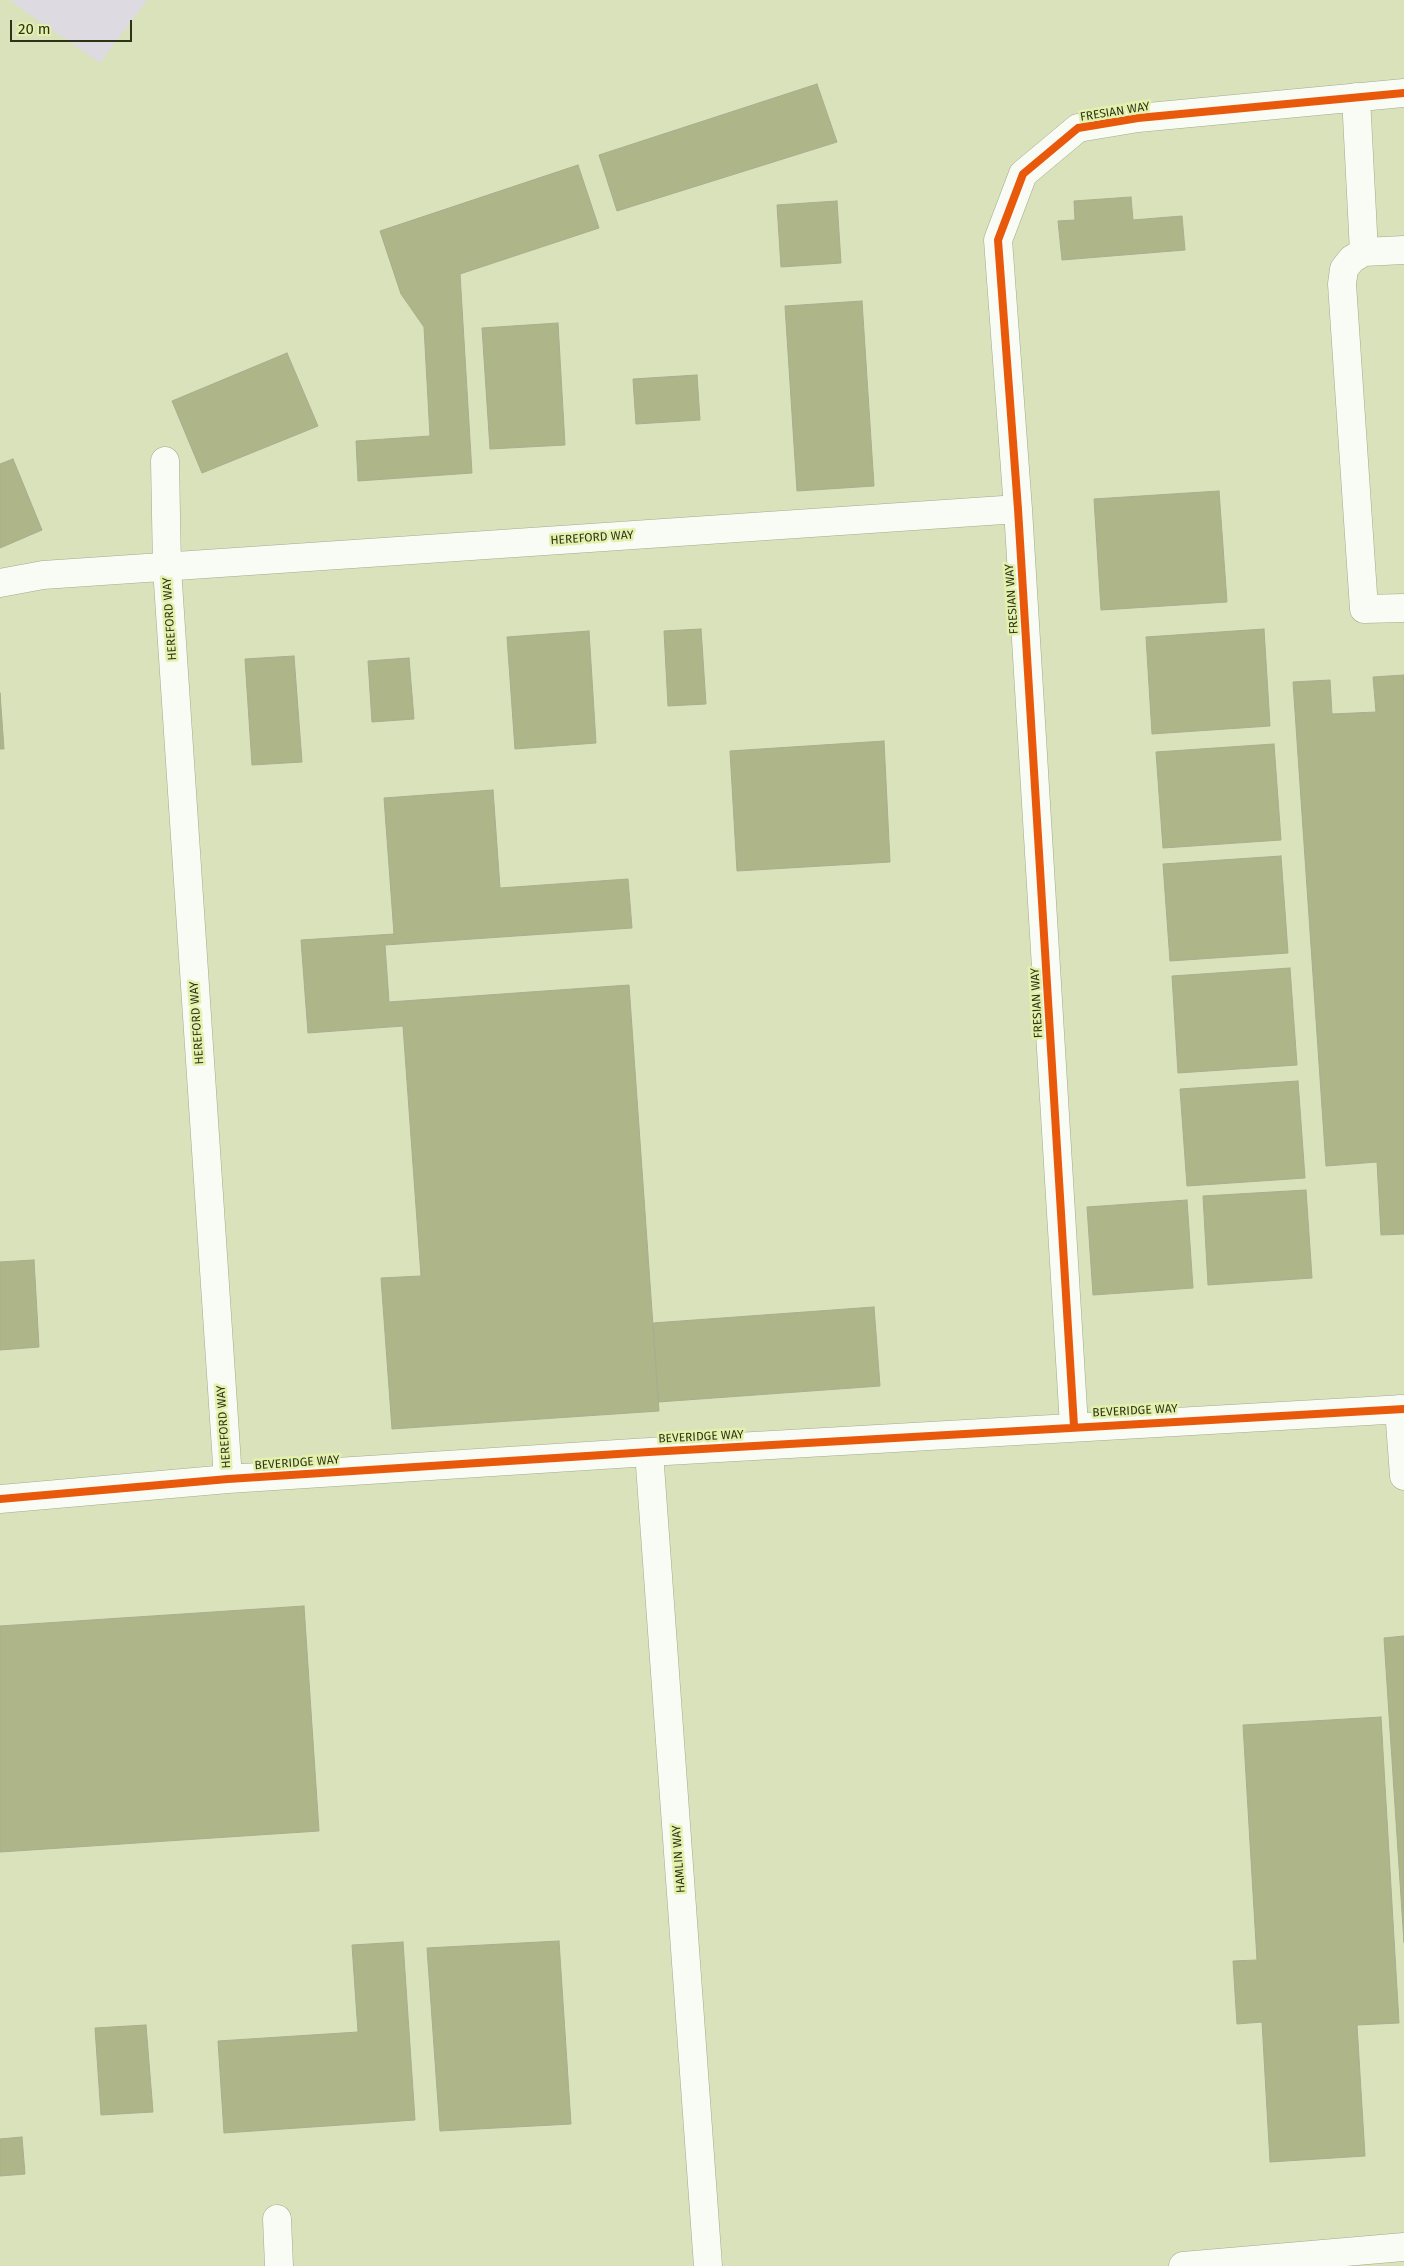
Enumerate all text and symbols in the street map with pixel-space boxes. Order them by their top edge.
scale bar [12,10,135,42]
text: 20 m [18,20,51,38]
street label: FRESIAN WAY [1079,99,1151,125]
street label: HEREFORD WAY [550,528,634,548]
street label: FRESIAN WAY [1002,563,1022,635]
street label: HEREFORD WAY [160,577,180,661]
street label: FRESIAN WAY [1028,967,1046,1039]
street label: HEREFORD WAY [187,981,207,1065]
street label: HEREFORD WAY [214,1385,234,1469]
street label: BEVERIDGE WAY [1092,1402,1178,1420]
street label: BEVERIDGE WAY [658,1428,744,1446]
street label: BEVERIDGE WAY [254,1453,340,1473]
street label: HAMLIN WAY [669,1825,689,1893]

